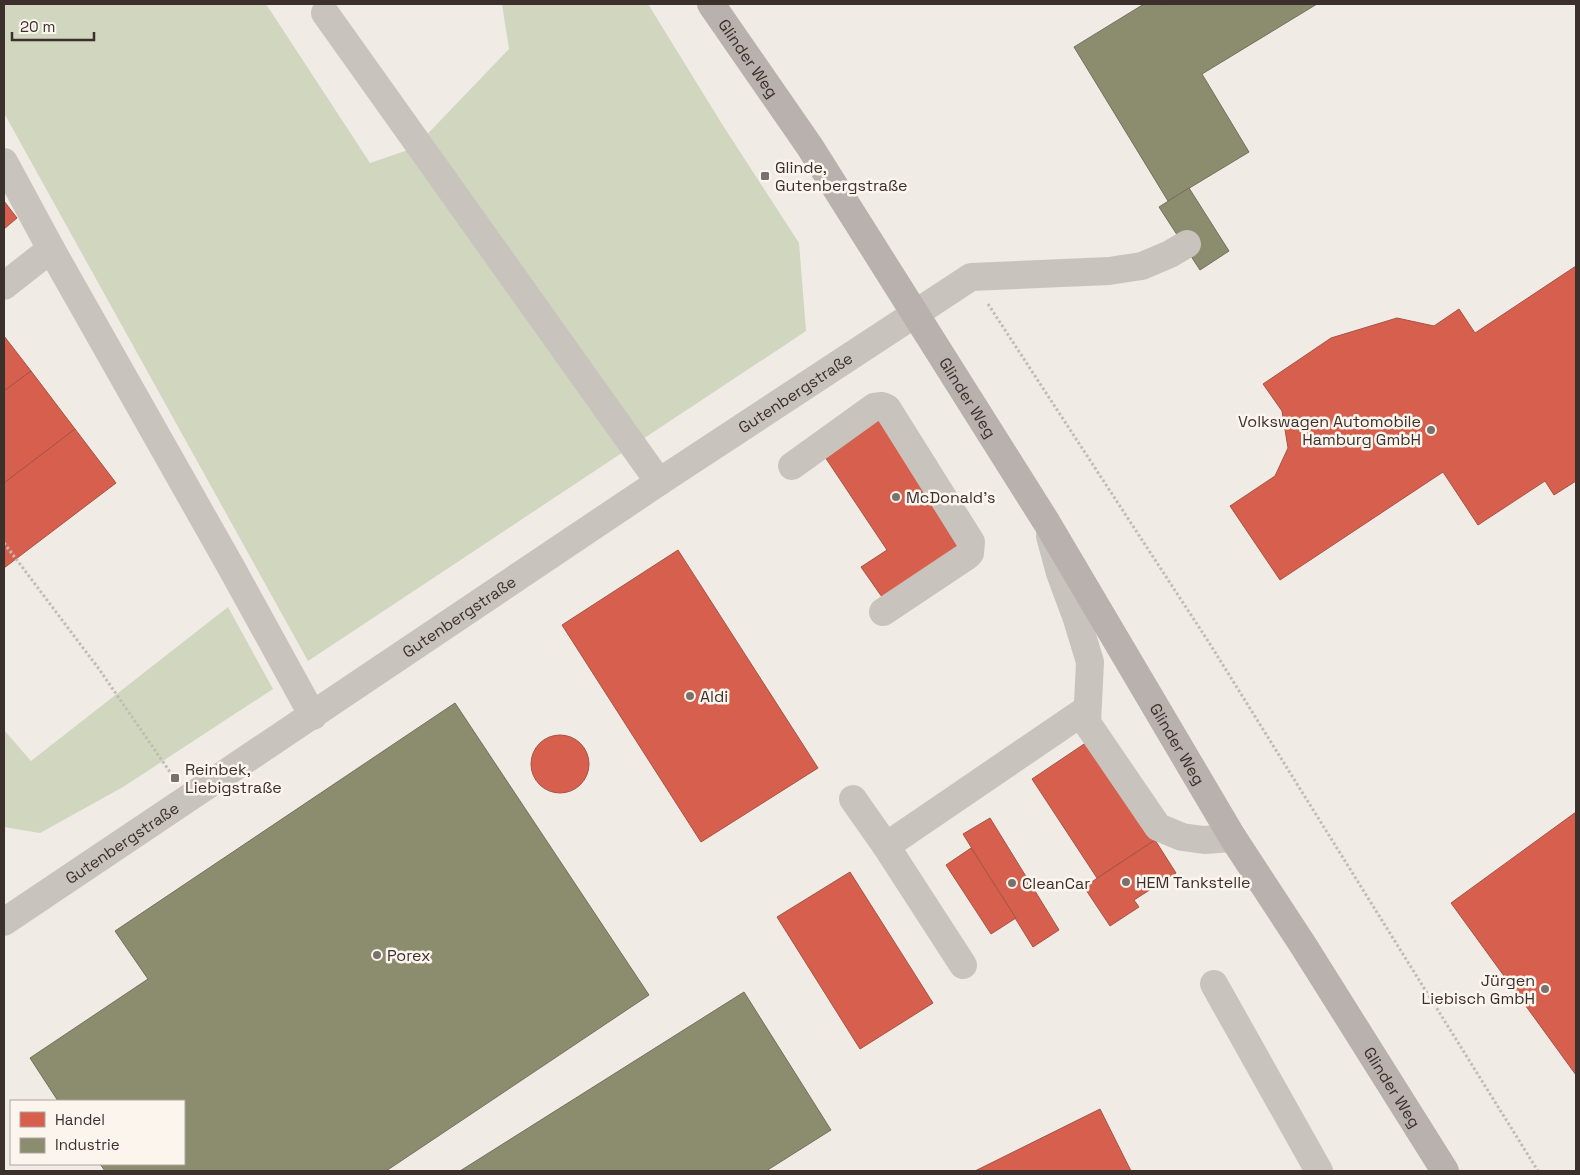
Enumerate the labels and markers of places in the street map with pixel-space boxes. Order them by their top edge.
place label: Glinde, Gutenbergstraße [775,157,908,196]
marker: Glinde, Gutenbergstraße [759,170,771,182]
place label: Volkswagen Automobile Hamburg GmbH [1238,411,1421,450]
marker: Volkswagen Automobile Hamburg GmbH [1425,424,1437,436]
place label: McDonald's [906,487,996,508]
marker: McDonald's [890,491,902,503]
place label: Aldi [700,686,728,707]
marker: Aldi [684,690,696,702]
place label: Reinbek, Liebigstraße [185,759,282,798]
marker: Reinbek, Liebigstraße [169,772,181,784]
place label: HEM Tankstelle [1136,872,1251,893]
place label: CleanCar [1022,873,1090,894]
marker: HEM Tankstelle [1120,876,1132,888]
marker: CleanCar [1006,877,1018,889]
place label: Porex [387,945,430,966]
marker: Porex [371,949,383,961]
place label: Jürgen Liebisch GmbH [1422,970,1535,1009]
marker: Jürgen Liebisch GmbH [1539,983,1551,995]

